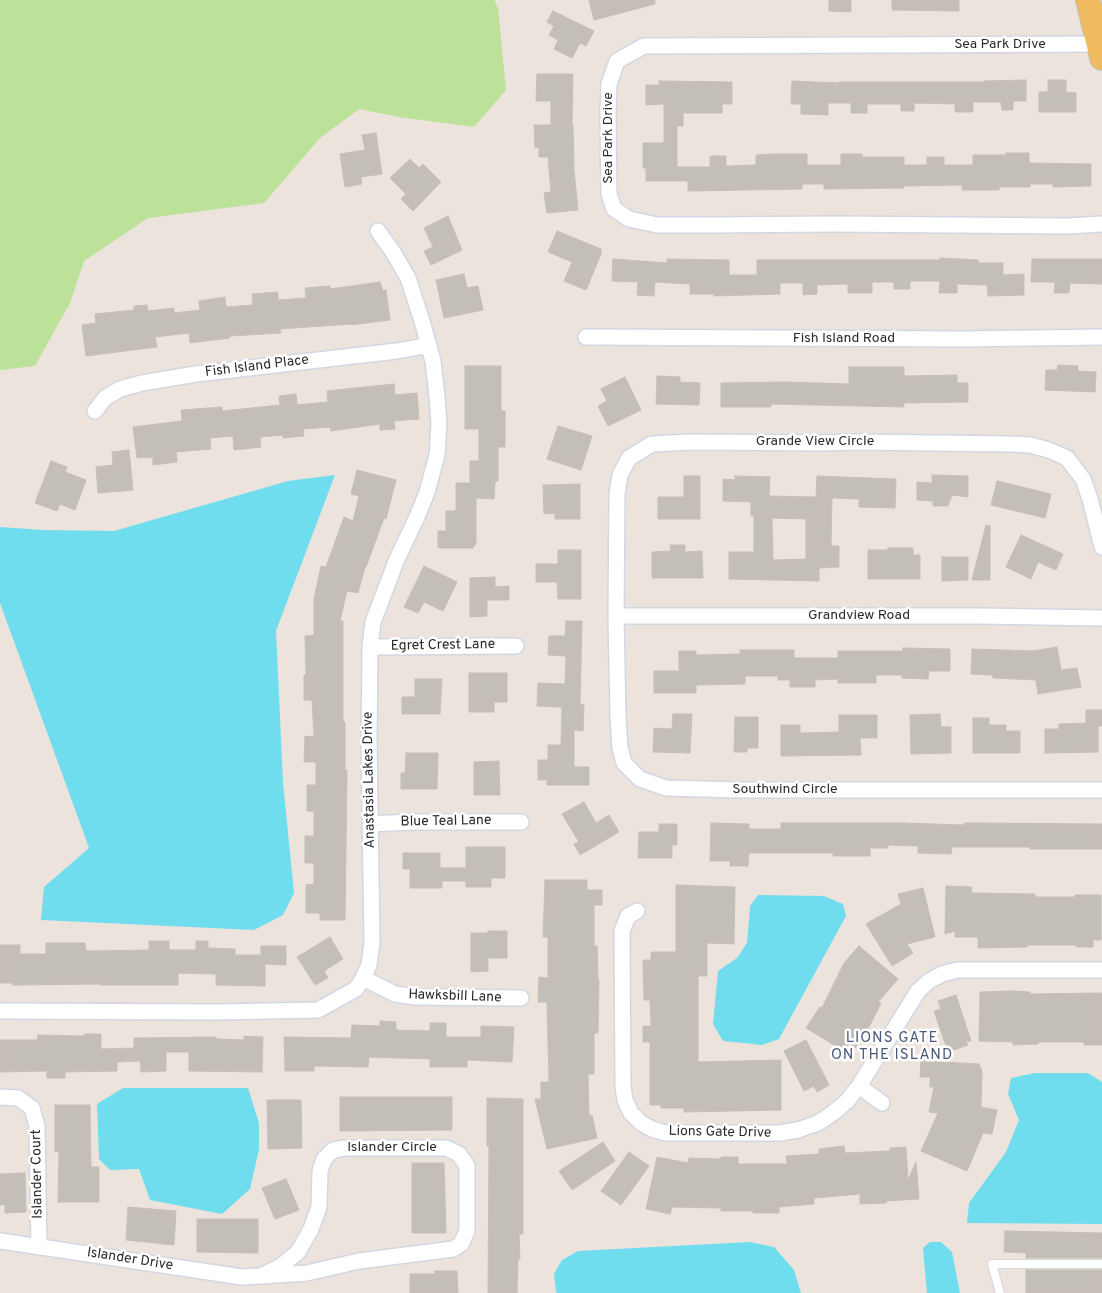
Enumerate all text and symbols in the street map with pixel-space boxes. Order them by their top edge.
street label: Sea Park Drive [954,37,1046,53]
street label: Sea Park Drive [601,92,617,184]
street label: Fish Island Road [793,331,895,347]
street label: Fish Island Place [204,352,310,382]
street label: Grande View Circle [756,434,874,450]
street label: Grandview Road [808,608,910,624]
street label: Egret Crest Lane [391,637,495,655]
street label: Anastasia Lakes Drive [360,711,380,849]
street label: Southwind Circle [732,782,838,798]
street label: Blue Teal Lane [400,813,492,831]
street label: Hawksbill Lane [408,987,502,1007]
district label: LIONS GATE ON THE ISLAND [829,1030,955,1065]
street label: Lions Gate Drive [668,1124,772,1142]
street label: Islander Court [29,1129,47,1219]
street label: Islander Circle [347,1140,437,1156]
street label: Islander Drive [86,1245,174,1275]

